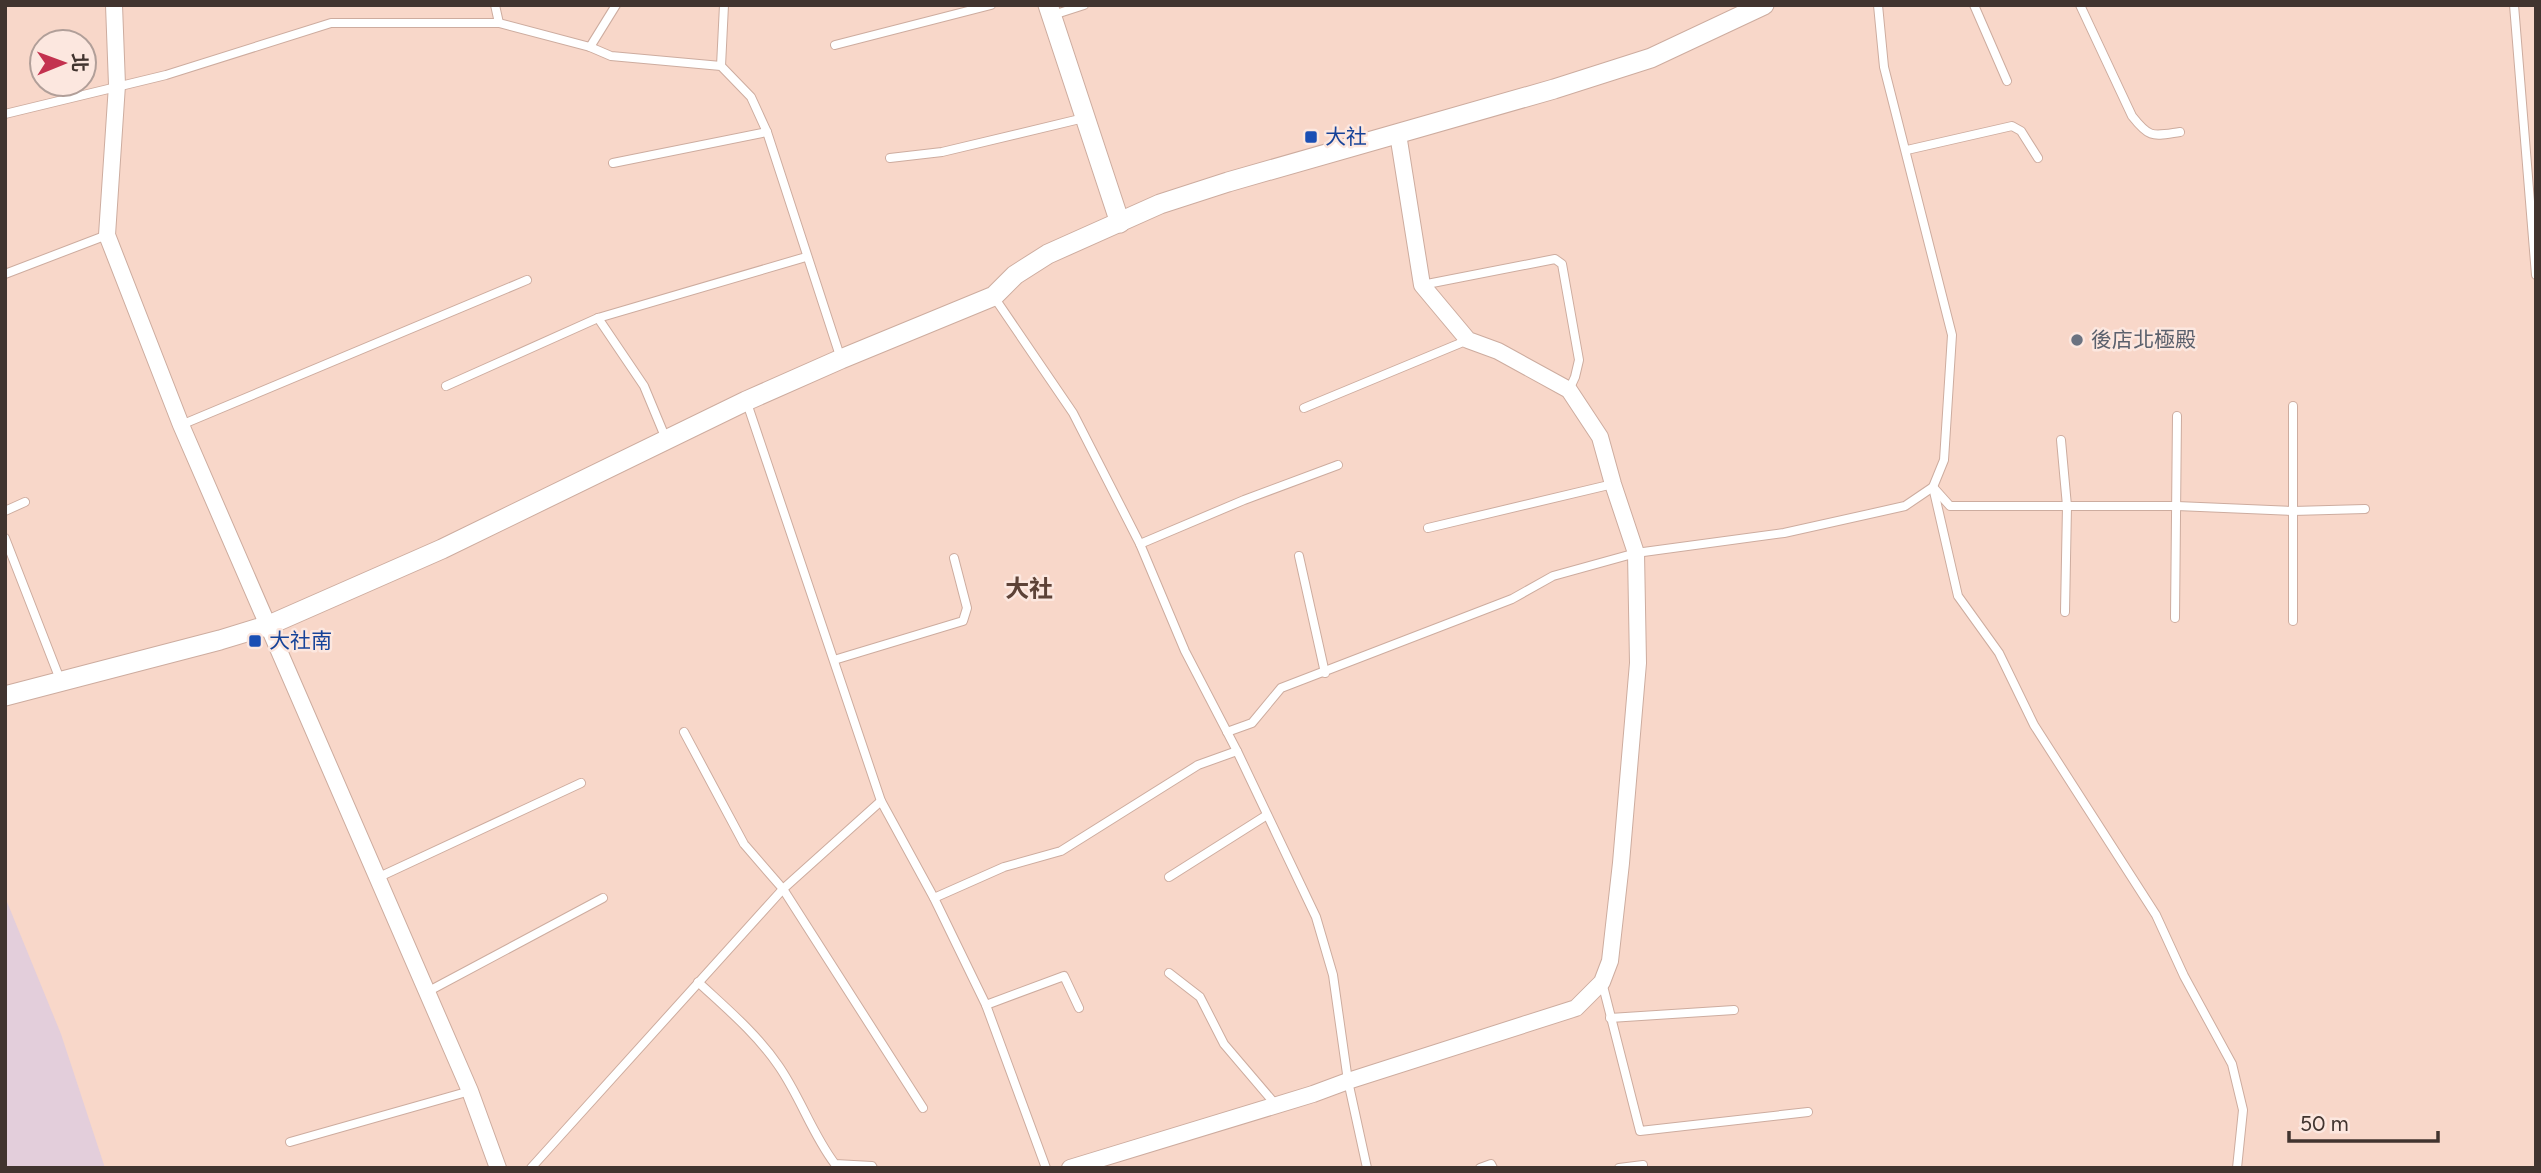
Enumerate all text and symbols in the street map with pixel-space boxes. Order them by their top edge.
north arrow [28,28,98,98]
text: 北 [68,53,91,72]
place label: 大社 [1325,124,1367,149]
marker: 大社 [1303,129,1319,145]
place label: 後店北極殿 [2091,327,2196,352]
marker: 後店北極殿 [2069,332,2085,348]
district label: 大社 [1005,574,1053,603]
place label: 大社南 [269,628,332,653]
marker: 大社南 [247,633,263,649]
scale bar [2289,1100,2438,1144]
text: 50 m [2300,1111,2349,1136]

